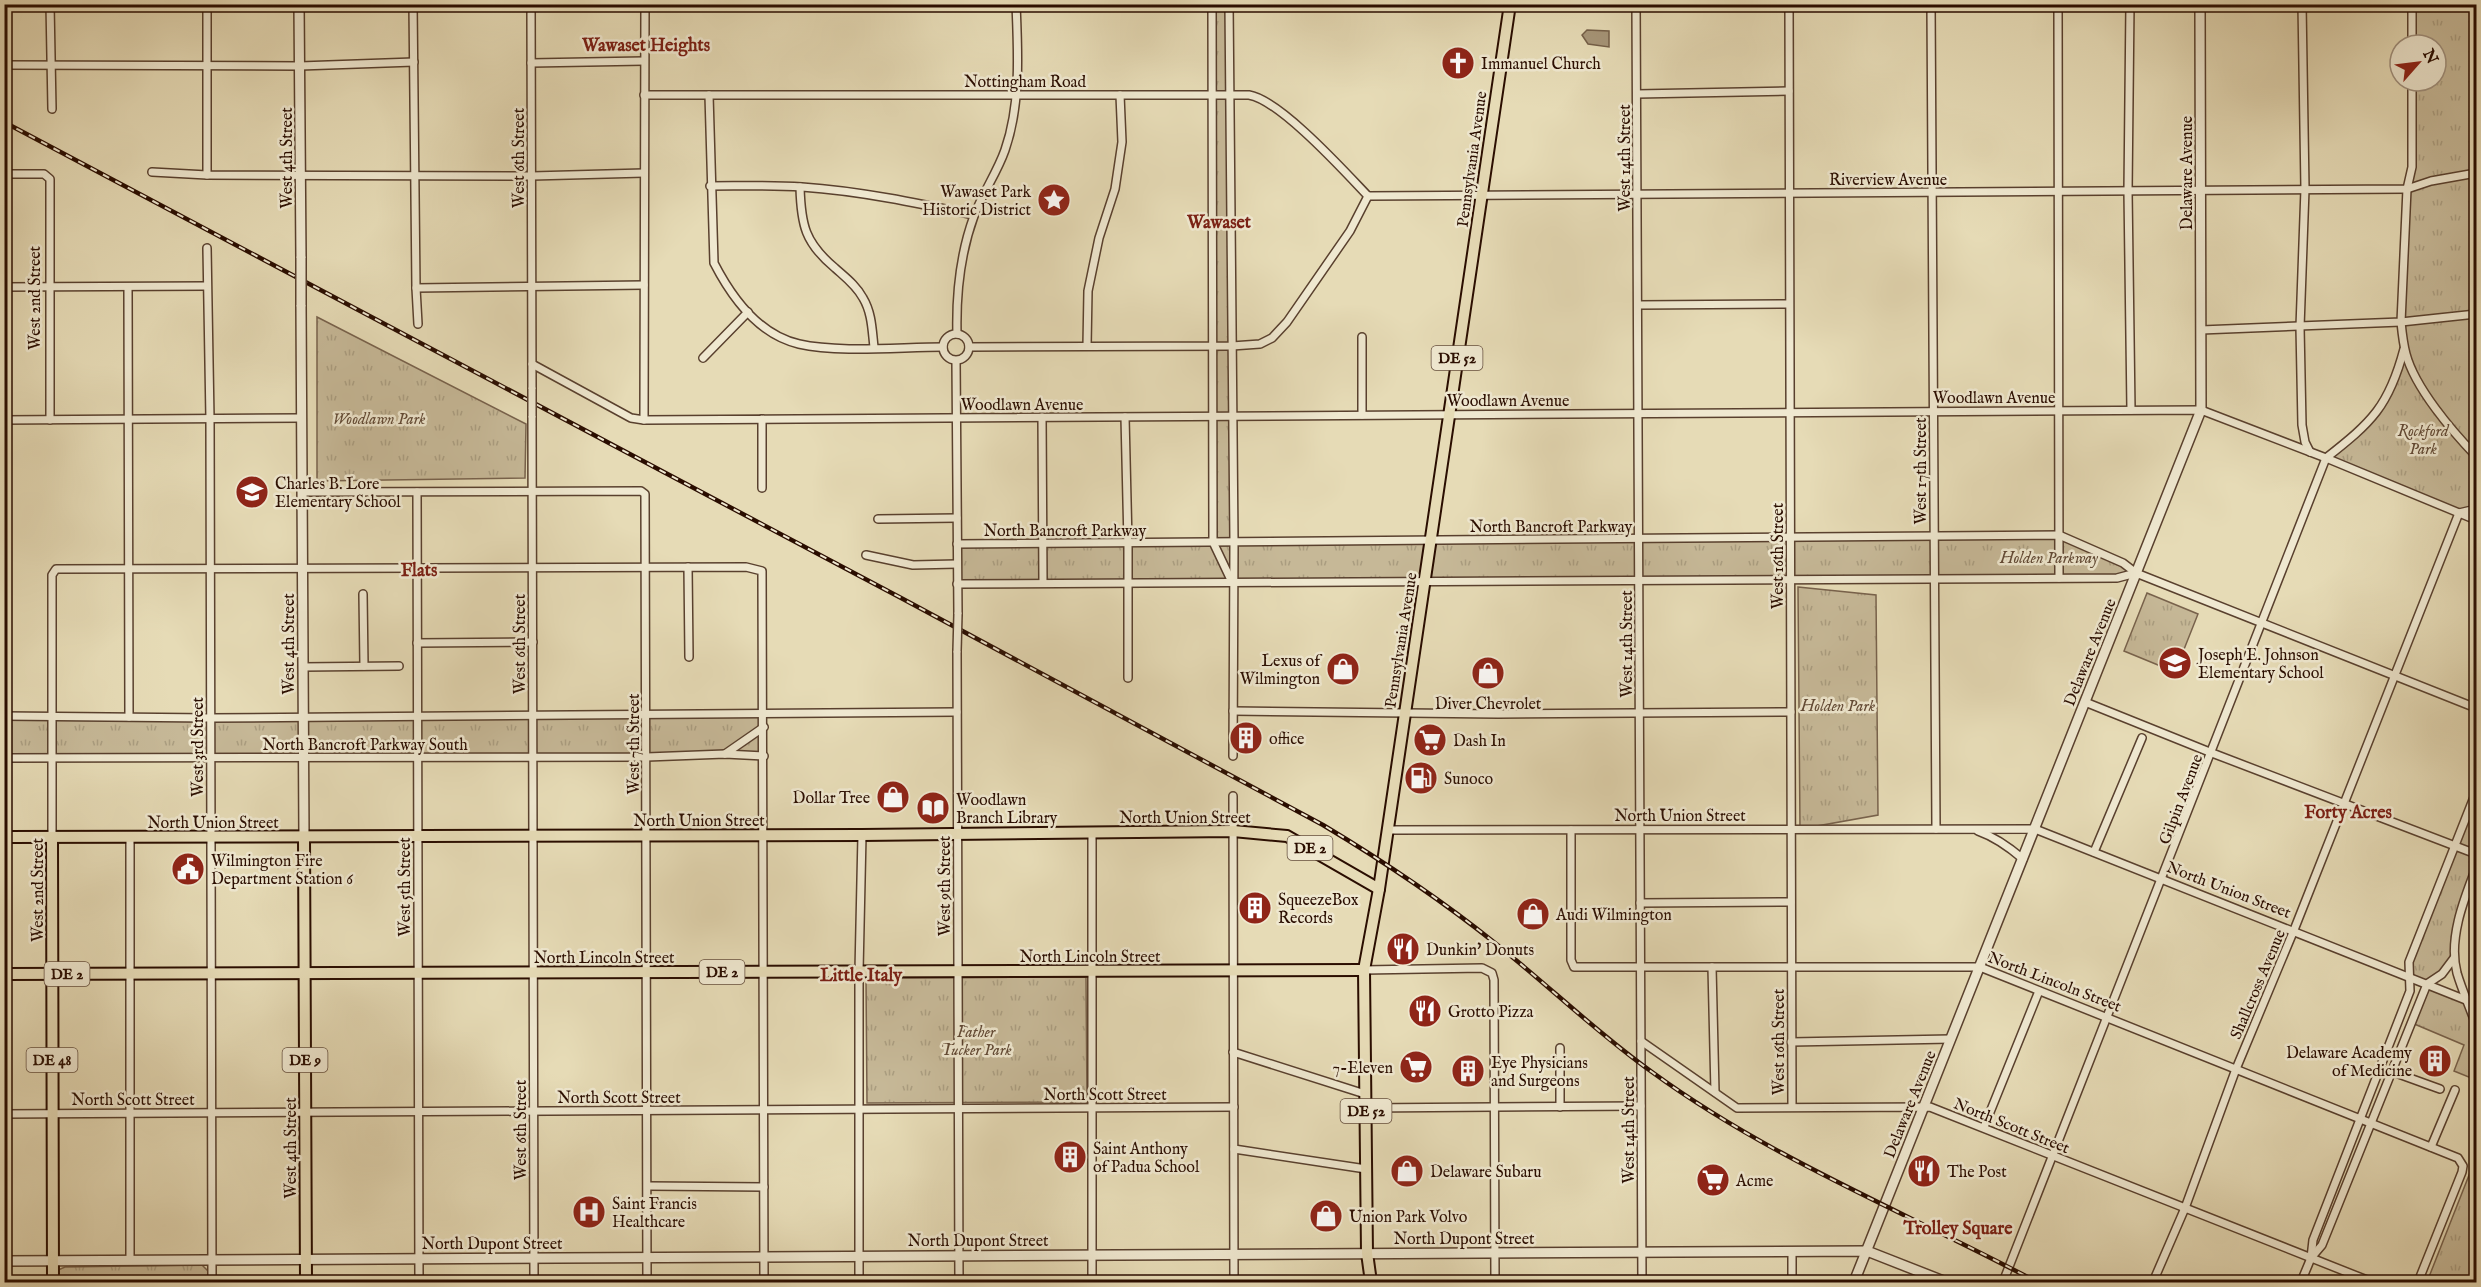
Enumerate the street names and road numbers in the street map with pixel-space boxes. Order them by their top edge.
street label: Nottingham Road [964,73,1086,93]
street label: Pennsylvania Avenue [1454,90,1492,229]
street label: West 14th Street [1616,104,1636,212]
street label: West 4th Street [278,107,298,209]
street label: West 6th Street [510,107,530,208]
street label: Delaware Avenue [2178,116,2198,230]
street label: Riverview Avenue [1829,171,1947,191]
street label: West 2nd Street [26,245,46,350]
road number: DE 52 [1432,346,1482,370]
street label: Woodlawn Avenue [1933,389,2055,409]
street label: Woodlawn Avenue [1447,392,1569,412]
street label: Woodlawn Avenue [961,396,1083,416]
street label: West 17th Street [1912,417,1932,525]
street label: West 16th Street [1769,502,1789,609]
street label: North Bancroft Parkway [1470,518,1633,538]
street label: North Bancroft Parkway [984,522,1147,542]
street label: Pennsylvania Avenue [1381,571,1423,710]
street label: West 14th Street [1618,590,1638,698]
street label: West 4th Street [280,593,300,695]
street label: West 6th Street [511,593,531,694]
street label: Delaware Avenue [2060,596,2122,709]
street label: West 7th Street [625,693,645,795]
street label: West 3rd Street [189,696,209,797]
street label: North Bancroft Parkway South [262,736,468,756]
street label: Gilpin Avenue [2155,752,2208,848]
street label: North Union Street [1614,807,1746,827]
street label: North Union Street [1119,809,1251,829]
street label: North Union Street [633,812,765,832]
street label: North Union Street [147,814,279,834]
street label: West 9th Street [936,835,956,936]
road number: DE 2 [1288,836,1332,860]
street label: West 2nd Street [29,837,49,942]
street label: West 5th Street [396,837,416,937]
street label: North Union Street [2163,858,2294,924]
street label: Shallcross Avenue [2227,927,2291,1043]
street label: North Lincoln Street [1019,948,1161,968]
street label: North Lincoln Street [1985,948,2124,1018]
street label: North Lincoln Street [533,949,675,969]
road number: DE 2 [700,960,744,984]
road number: DE 2 [44,962,90,986]
street label: West 16th Street [1770,988,1790,1095]
road number: DE 48 [26,1048,78,1072]
road number: DE 9 [282,1048,328,1072]
street label: Delaware Avenue [1880,1048,1942,1161]
street label: West 14th Street [1620,1076,1640,1184]
street label: West 6th Street [512,1079,532,1180]
street label: North Scott Street [1043,1086,1167,1106]
street label: North Scott Street [557,1089,681,1109]
street label: North Scott Street [71,1091,195,1111]
street label: North Scott Street [1950,1094,2073,1159]
street label: West 4th Street [282,1097,302,1199]
road number: DE 52 [1340,1099,1392,1123]
street label: North Dupont Street [1394,1230,1535,1250]
street label: North Dupont Street [908,1232,1049,1252]
street label: North Dupont Street [422,1235,563,1255]

